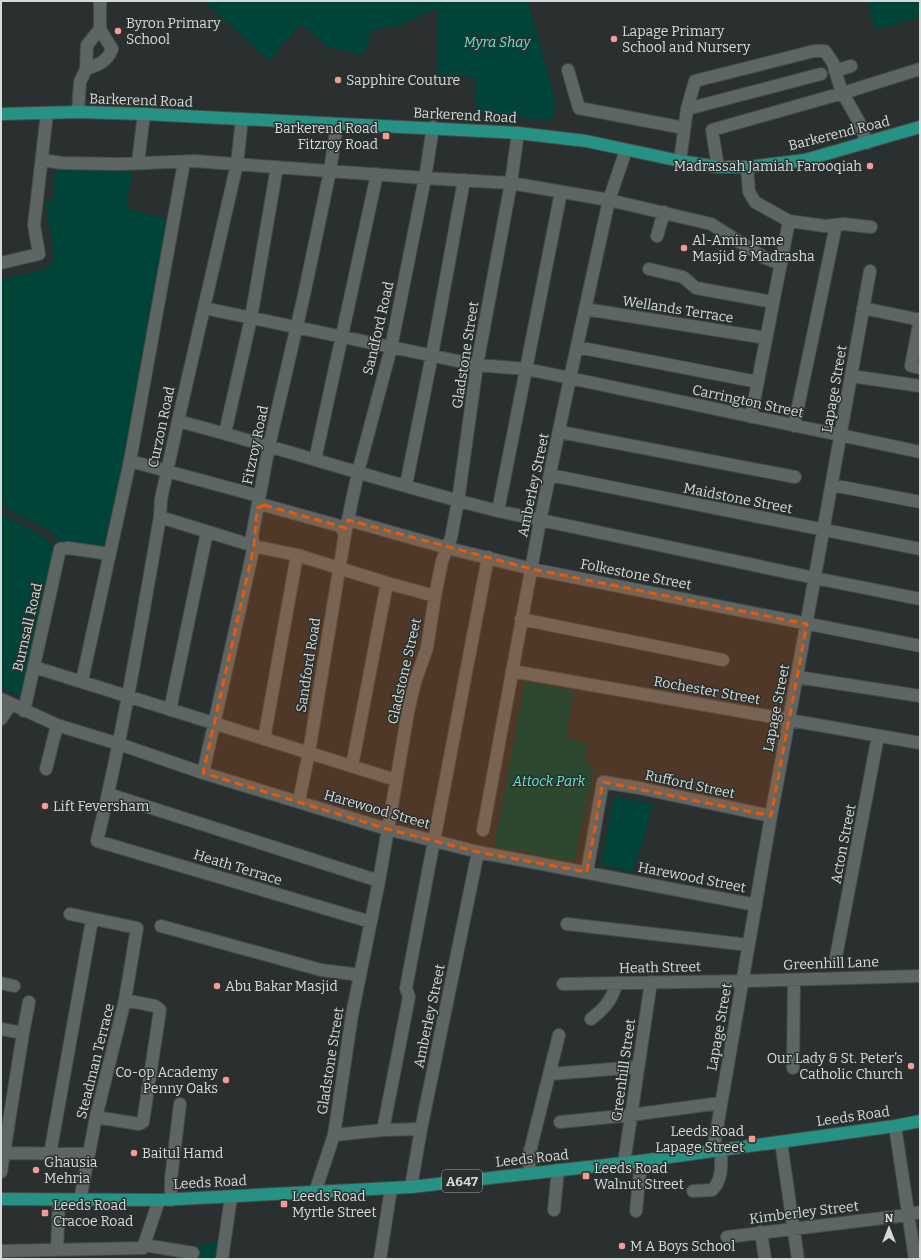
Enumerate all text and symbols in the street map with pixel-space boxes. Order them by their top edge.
place label: Byron Primary School [126,15,221,48]
place label: Lapage Primary School and Nursery [622,23,751,56]
marker: Byron Primary School [113,26,123,36]
park label: Myra Shay [464,34,531,51]
marker: Lapage Primary School and Nursery [609,34,619,44]
place label: Sapphire Couture [346,72,460,89]
marker: Sapphire Couture [333,75,343,85]
street label: Barkerend Road [89,90,193,111]
street label: Barkerend Road [413,104,517,127]
street label: Barkerend Road [787,113,892,154]
place label: Barkerend Road Fitzroy Road [274,120,378,153]
marker: Barkerend Road Fitzroy Road [381,131,391,141]
place label: Madrassah Jamiah Farooqiah [674,158,862,175]
marker: Madrassah Jamiah Farooqiah [865,161,875,171]
place label: Al-Amin Jame Masjid & Madrasha [692,232,815,265]
marker: Al-Amin Jame Masjid & Madrasha [679,243,689,253]
street label: Sandford Road [359,280,398,377]
street label: Wellands Terrace [621,292,735,327]
street label: Gladstone Street [449,300,482,410]
street label: Lapage Street [818,344,851,434]
street label: Carrington Street [691,381,805,422]
street label: Curzon Road [145,385,178,469]
street label: Fitzroy Road [239,404,272,486]
street label: Amberley Street [514,432,553,539]
street label: Maidstone Street [682,480,794,517]
street label: Folkestone Street [579,555,693,594]
street label: Burnsall Road [9,581,46,673]
street label: Gladstone Street [384,616,425,726]
street label: Sandford Road [293,617,324,714]
street label: Lapage Street [760,663,793,753]
street label: Rochester Street [652,673,762,708]
street label: Rufford Street [643,767,736,802]
park label: Attock Park [512,773,586,790]
street label: Harewood Street [322,786,432,833]
place label: Lift Feversham [53,798,150,815]
marker: Lift Feversham [40,801,50,811]
street label: Acton Street [827,803,860,885]
street label: Heath Terrace [191,846,284,889]
street label: Harewood Street [637,859,747,896]
street label: Greenhill Lane [783,953,879,974]
street label: Heath Street [619,958,701,977]
street label: Amberley Street [410,963,449,1070]
place label: Abu Bakar Masjid [225,978,338,995]
marker: Abu Bakar Masjid [212,981,222,991]
street label: Lapage Street [703,982,736,1072]
street label: Steadman Terrace [73,1002,118,1121]
street label: Gladstone Street [314,1006,347,1116]
street label: Greenhill Street [608,1018,639,1123]
place label: Our Lady & St. Peter’s Catholic Church [767,1050,903,1083]
marker: Our Lady & St. Peter’s Catholic Church [906,1061,916,1071]
place label: Co-op Academy Penny Oaks [115,1064,219,1097]
marker: Co-op Academy Penny Oaks [221,1075,231,1085]
street label: Leeds Road [815,1103,891,1130]
place label: Leeds Road Lapage Street [655,1123,744,1156]
marker: Leeds Road Lapage Street [747,1134,757,1144]
place label: Baitul Hamd [142,1145,223,1162]
street label: Leeds Road [495,1146,570,1171]
marker: Baitul Hamd [129,1148,139,1158]
place label: Ghausia Mehria [44,1154,98,1187]
place label: Leeds Road Walnut Street [594,1160,684,1193]
marker: Ghausia Mehria [31,1165,41,1175]
road number: A647 [442,1170,482,1192]
marker: Leeds Road Walnut Street [581,1171,591,1181]
street label: Leeds Road [173,1172,247,1193]
place label: Leeds Road Myrtle Street [292,1188,377,1221]
place label: Leeds Road Cracoe Road [53,1197,133,1230]
street label: Kimberley Street [748,1197,860,1228]
marker: Leeds Road Myrtle Street [279,1199,289,1209]
marker: Leeds Road Cracoe Road [40,1208,50,1218]
north arrow [869,1208,909,1248]
text: N [885,1212,894,1225]
place label: M A Boys School [630,1238,735,1255]
marker: M A Boys School [617,1241,627,1251]

